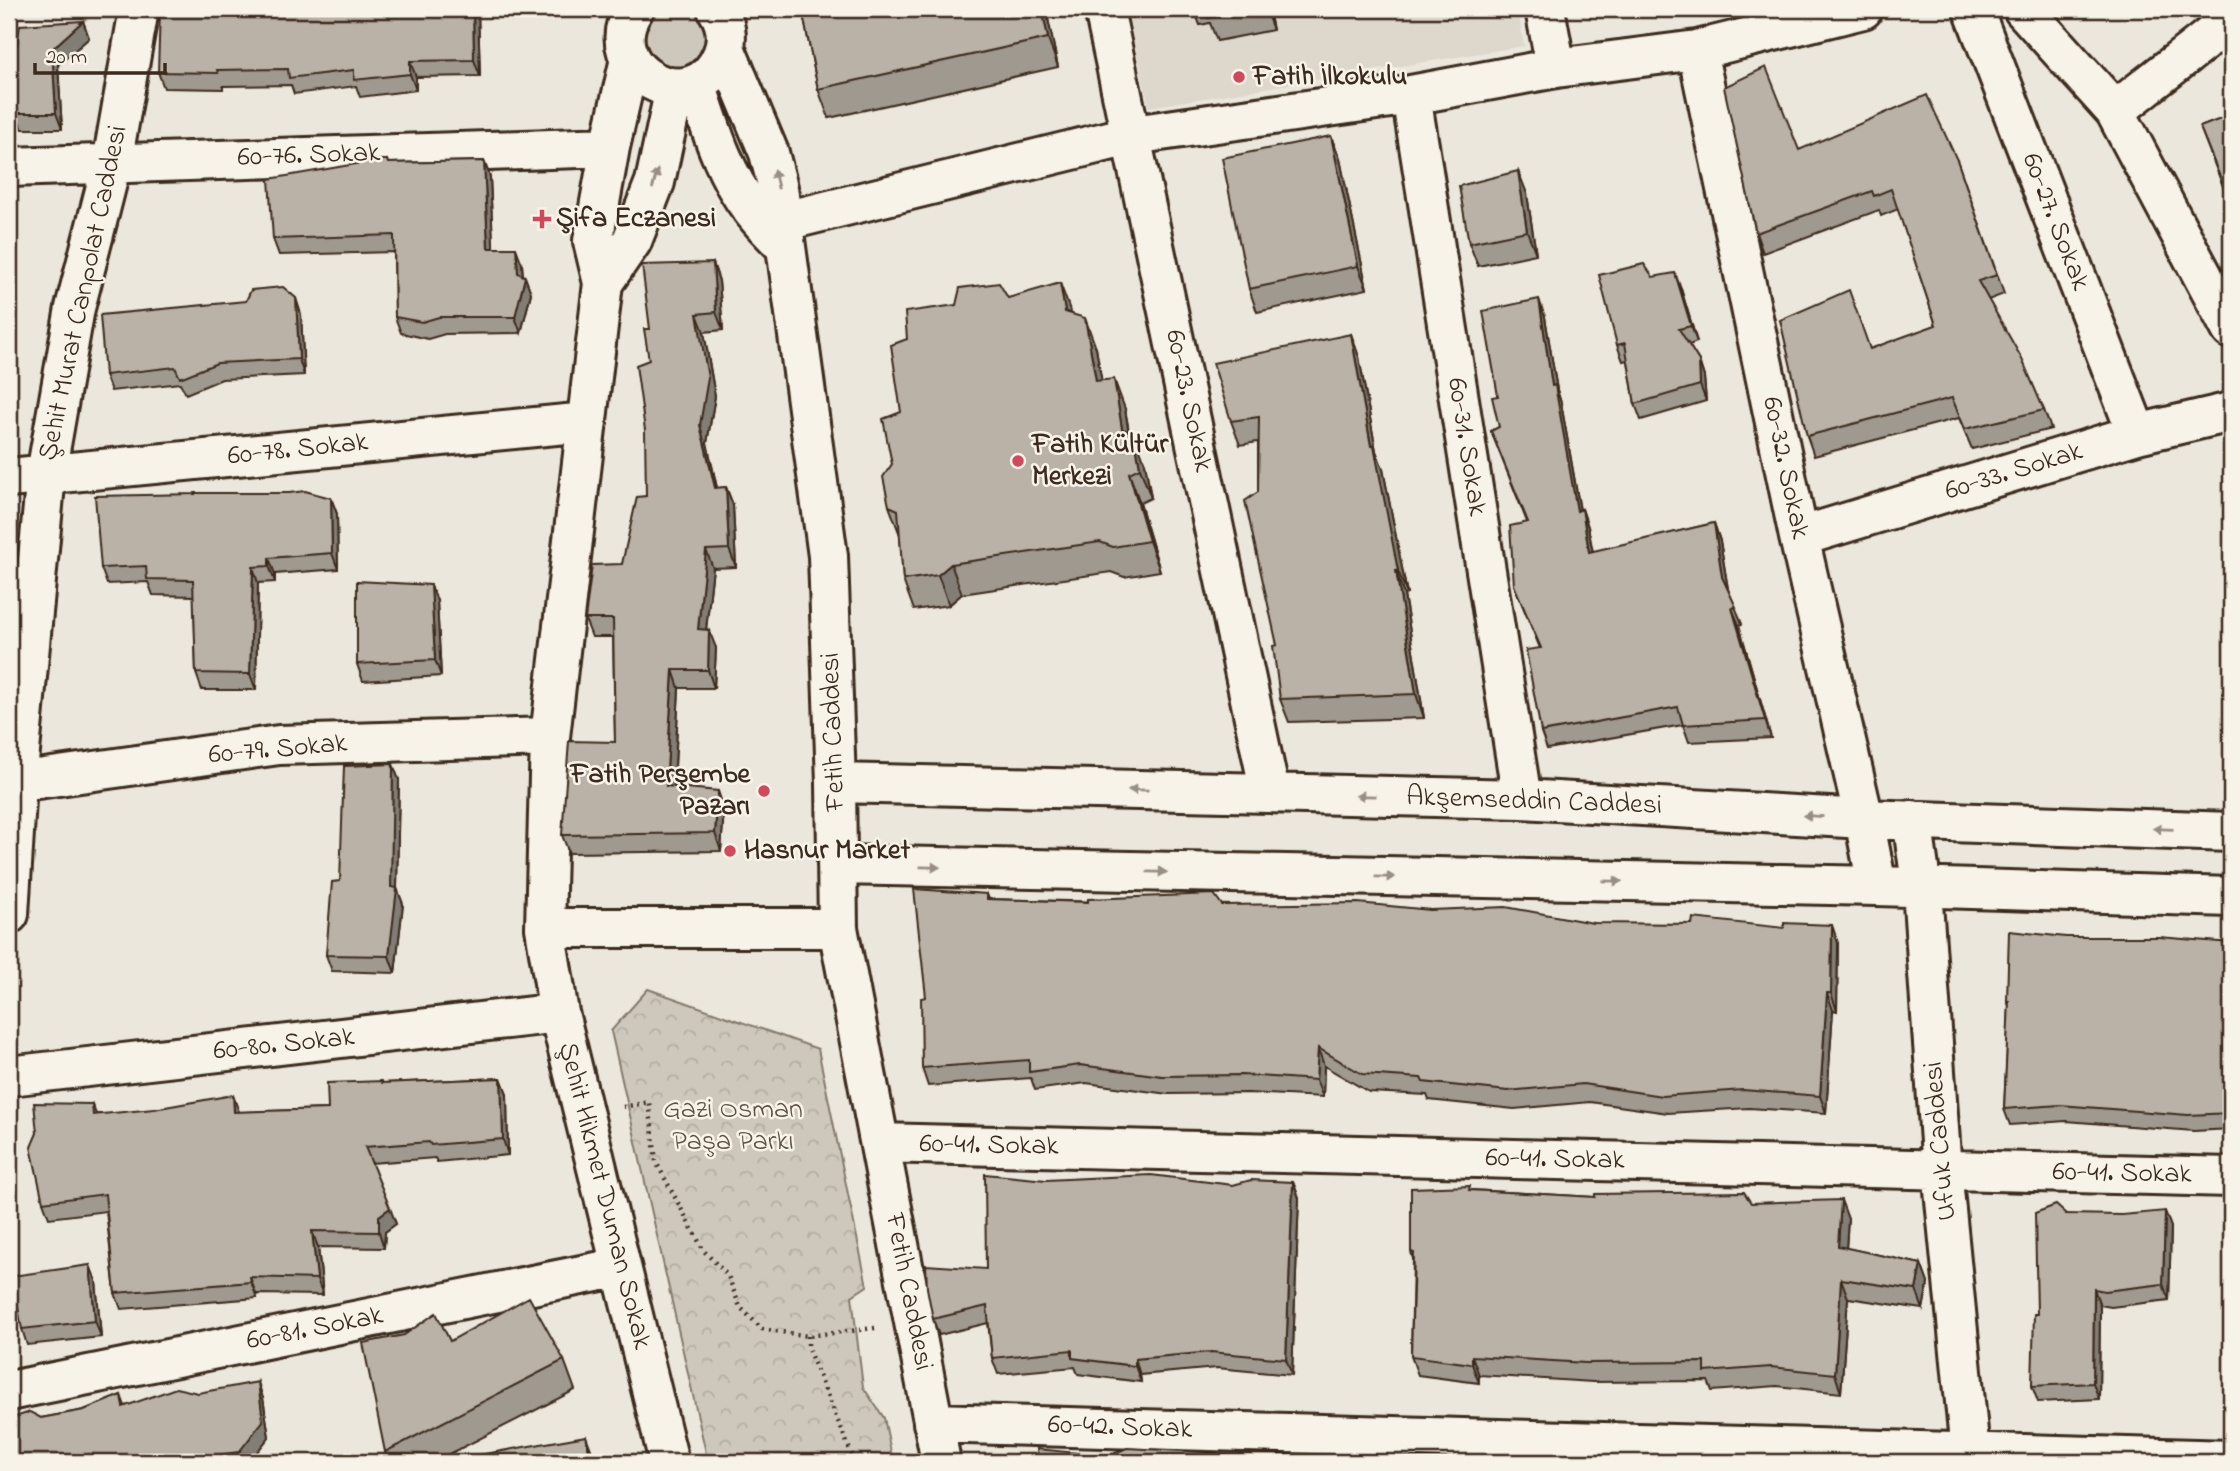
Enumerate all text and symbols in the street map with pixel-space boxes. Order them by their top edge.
scale bar [35,32,164,76]
text: 20 m [46,43,87,73]
place label: Fatih İlkokulu [1251,57,1407,98]
marker: Fatih İlkokulu [1231,69,1247,85]
street label: Şehit Murat Canpolat Caddesi [28,122,140,464]
street label: 60-76. Sokak [237,133,382,179]
street label: 60-27. Sokak [2010,147,2100,297]
one-way arrow [650,168,660,189]
one-way arrow [770,168,781,190]
place label: Şifa Eczanesi [556,199,716,240]
marker: Şifa Eczanesi [534,211,550,227]
street label: 60-23. Sokak [1153,326,1223,477]
street label: 60-31. Sokak [1435,375,1497,520]
street label: 60-32. Sokak [1750,393,1820,544]
street label: 60-78. Sokak [226,422,371,478]
place label: Fatih Kültür Merkezi [1030,425,1170,498]
street label: 60-33. Sokak [1940,431,2089,512]
marker: Fatih Kültür Merkezi [1010,453,1026,469]
street label: Fetih Caddesi [811,652,857,813]
street label: 60-79. Sokak [207,723,350,776]
place label: Fatih Perşembe Pazarı [568,755,751,828]
street label: Akşemseddin Caddesi [1405,777,1663,827]
marker: Fatih Perşembe Pazarı [756,783,772,799]
one-way arrow [1127,784,1149,796]
one-way arrow [1355,790,1377,801]
one-way arrow [1802,810,1824,821]
one-way arrow [2152,824,2174,835]
place label: Hasnur Market [744,831,911,872]
marker: Hasnur Market [722,843,738,859]
one-way arrow [919,862,941,873]
one-way arrow [1146,866,1168,878]
one-way arrow [1374,871,1396,883]
one-way arrow [1601,875,1623,887]
street label: 60-80. Sokak [211,1017,357,1073]
street label: Şehit Hikmet Duman Sokak [546,1038,662,1354]
street label: Ufuk Caddesi [1914,1060,1968,1222]
park label: Gazi Osman Paşa Parkı [663,1090,803,1163]
street label: 60-41. Sokak [919,1124,1060,1168]
street label: 60-41. Sokak [1485,1138,1626,1182]
street label: 60-41. Sokak [2052,1152,2193,1196]
street label: Fetih Caddesi [872,1209,943,1374]
street label: 60-81. Sokak [243,1296,388,1362]
street label: 60-42. Sokak [1047,1405,1194,1451]

